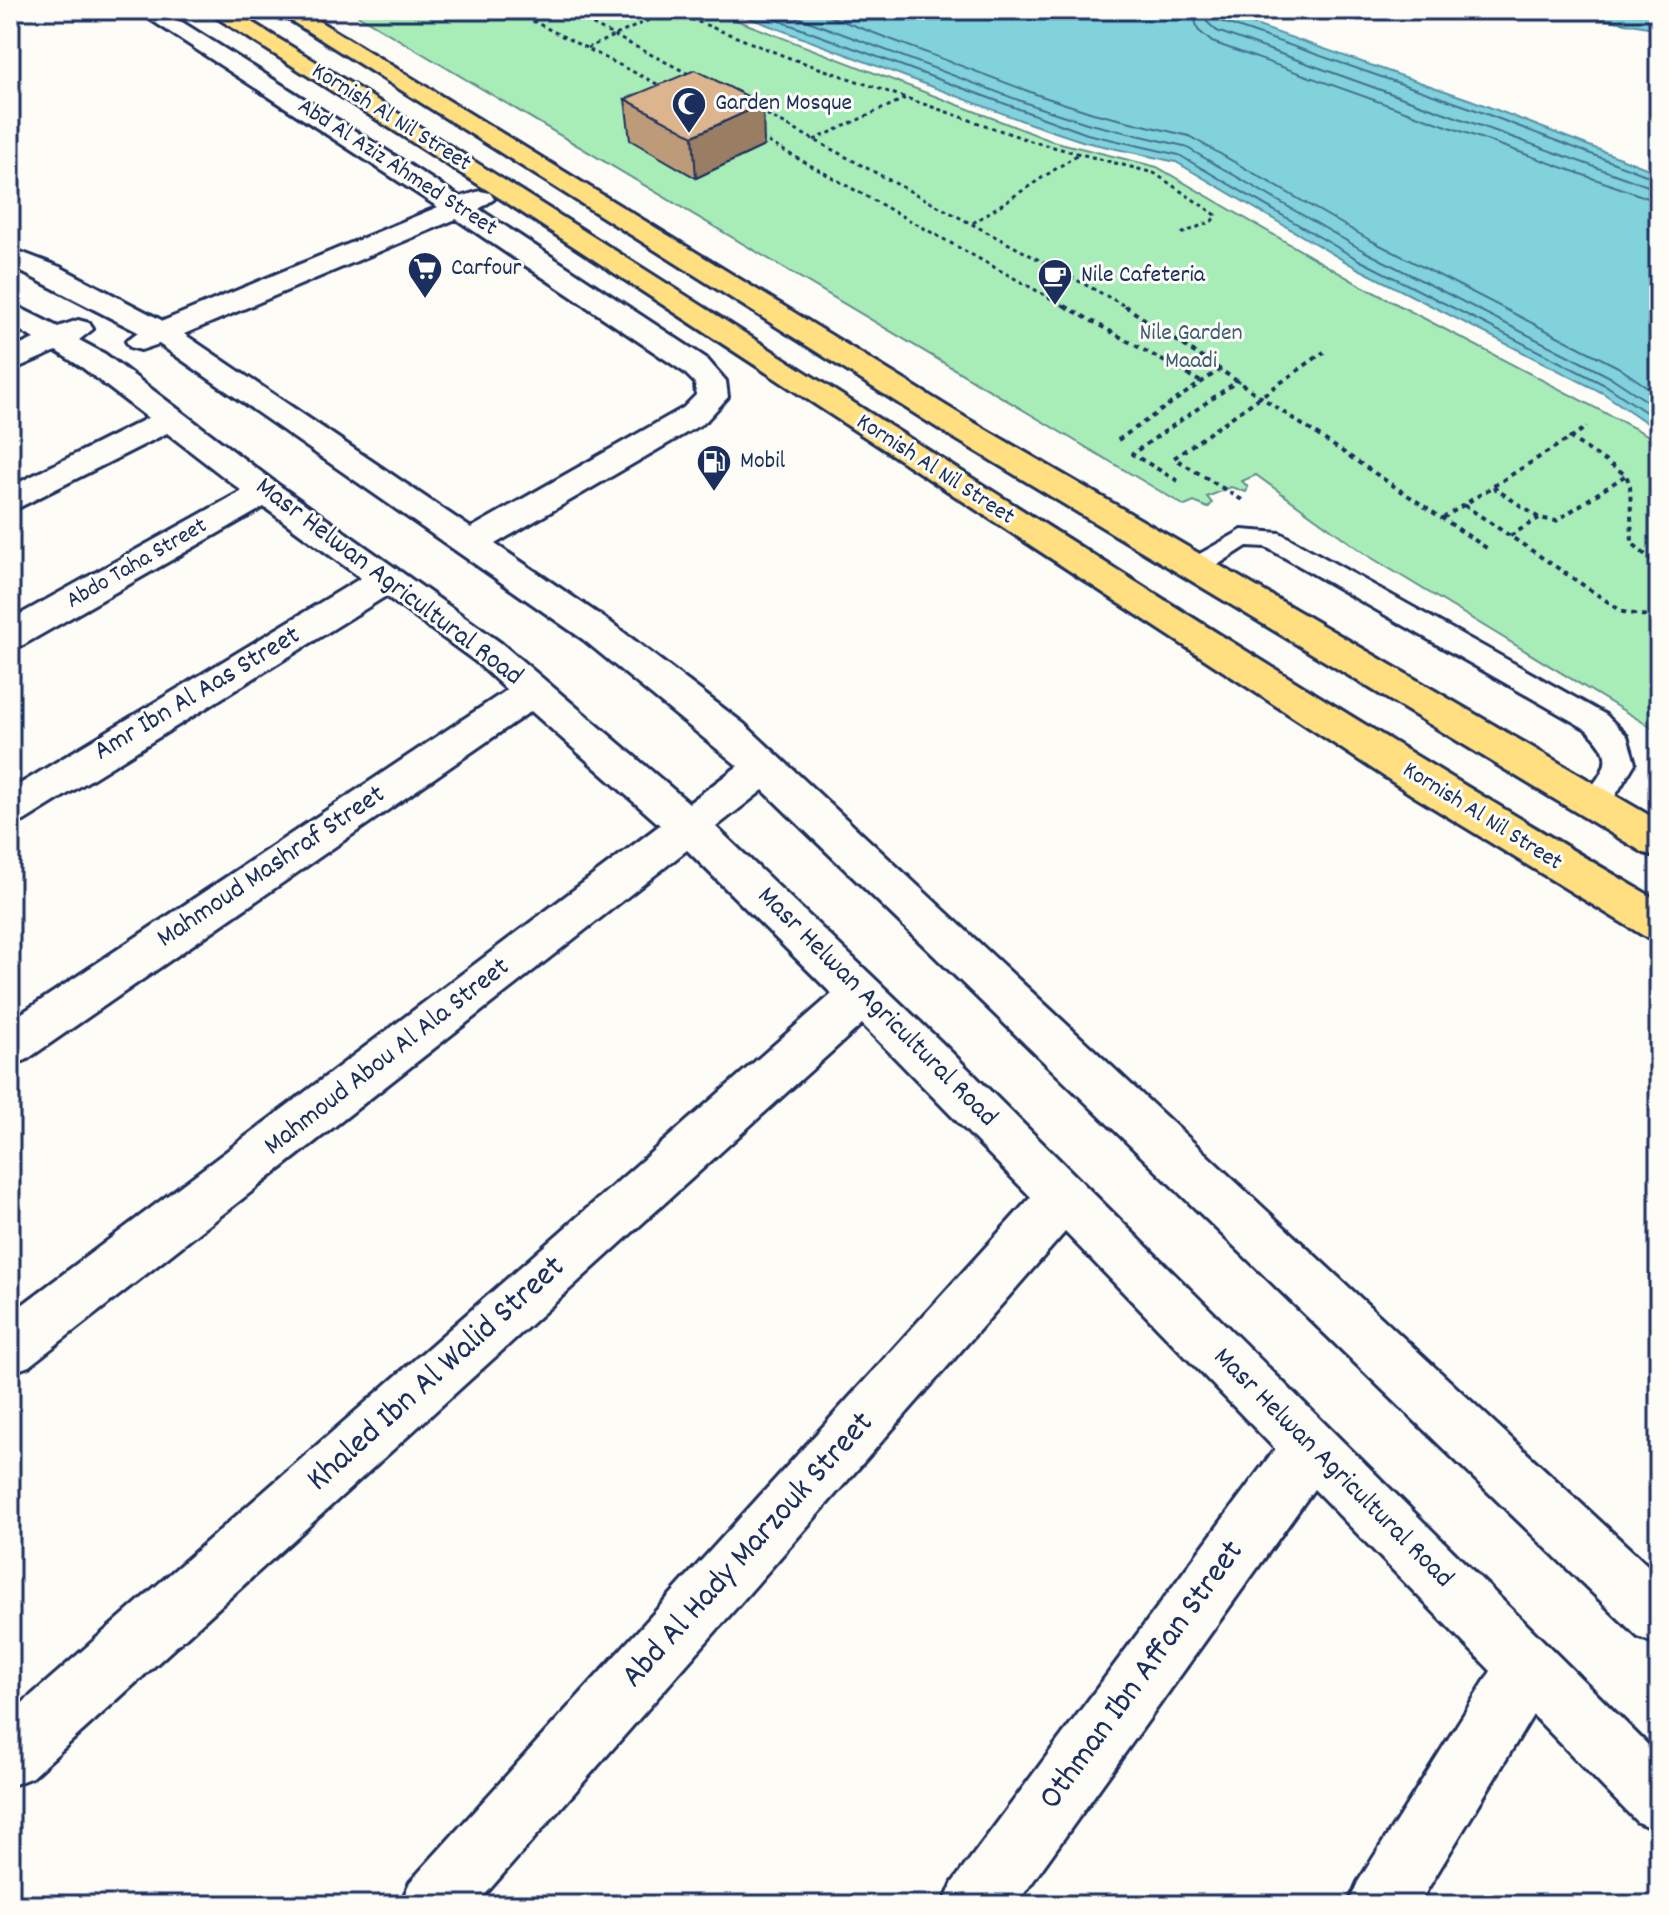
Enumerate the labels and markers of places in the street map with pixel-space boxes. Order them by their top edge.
mosque icon: Garden Mosque [670,85,708,135]
place label: Garden Mosque [715,87,852,121]
supermarket icon: Carfour [406,250,444,300]
place label: Carfour [451,252,521,286]
cafe icon: Nile Cafeteria [1036,257,1074,307]
place label: Nile Cafeteria [1081,259,1206,293]
fuel station icon: Mobil [695,443,733,493]
place label: Mobil [740,445,786,479]

